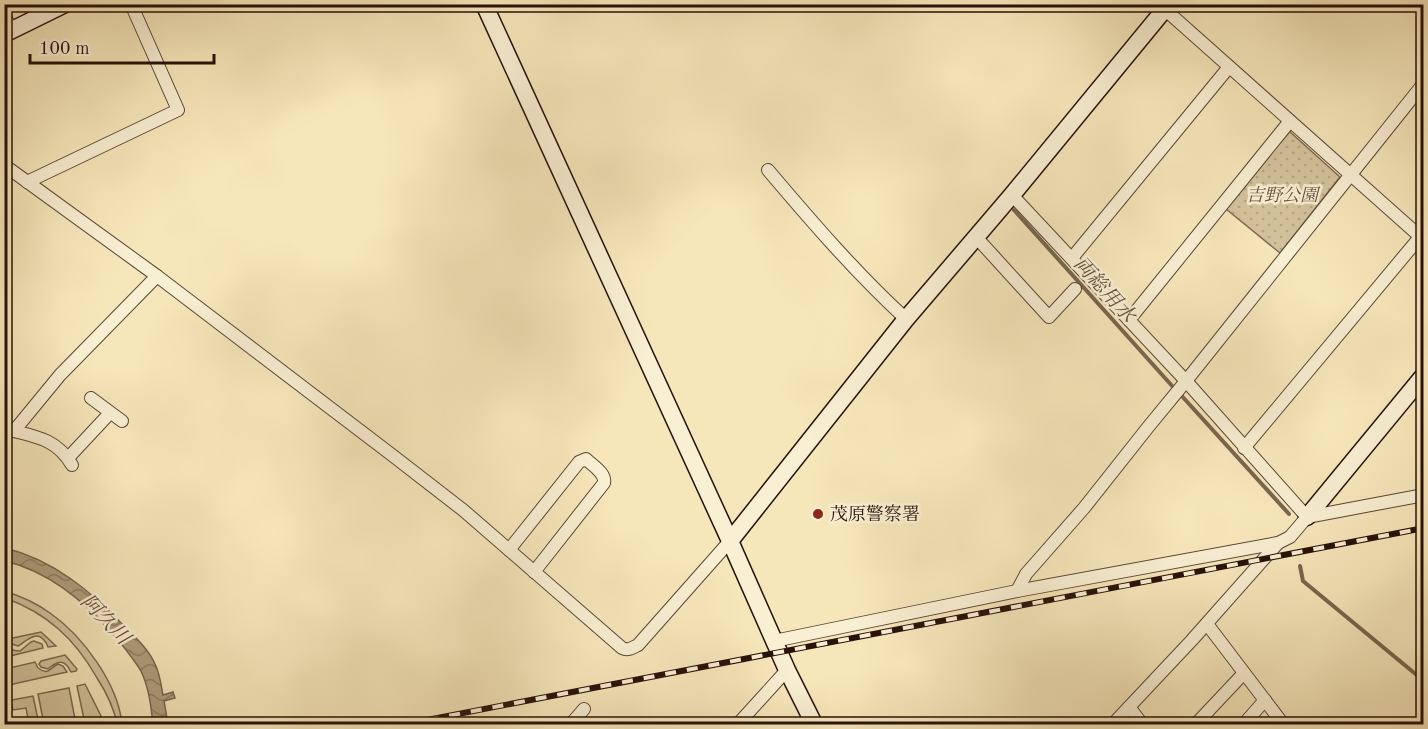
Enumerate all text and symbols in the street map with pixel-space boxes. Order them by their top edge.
scale bar [30,27,214,65]
text: 100 m [39,40,90,58]
park label: 吉野公園 [1246,185,1321,205]
water label: 両総用水 [1069,253,1141,328]
place label: 茂原警察署 [830,504,920,524]
marker: 茂原警察署 [811,507,825,521]
water label: 阿久川 [77,590,135,650]

